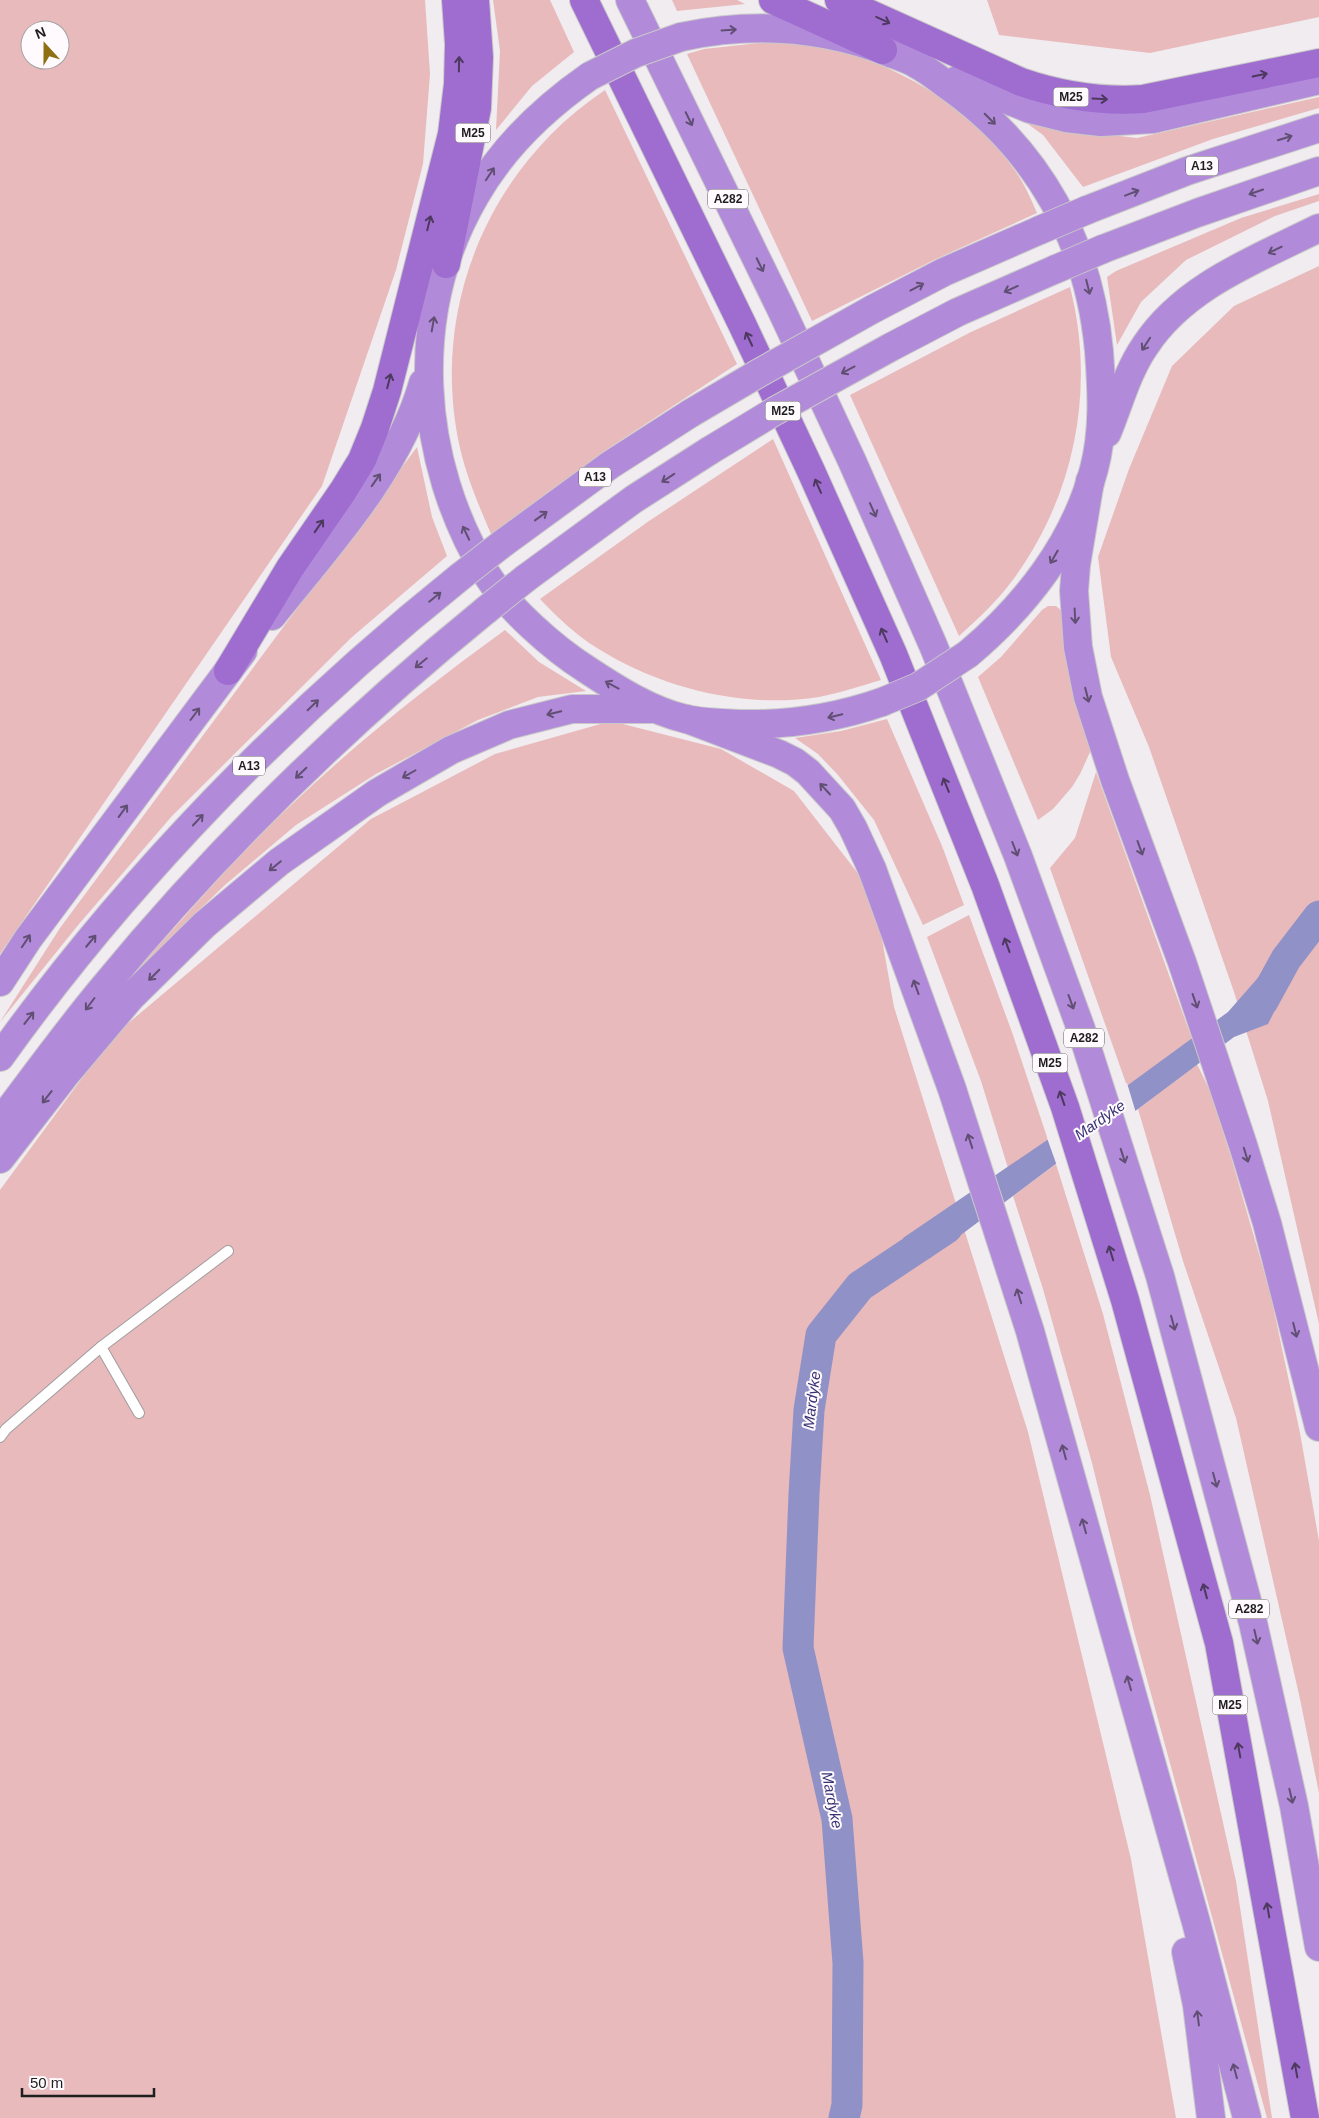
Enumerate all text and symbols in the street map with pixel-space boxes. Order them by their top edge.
one-way arrow [875,16,890,26]
north arrow [20,20,70,70]
text: N [33,24,48,42]
one-way arrow [721,25,737,34]
one-way arrow [454,56,463,72]
one-way arrow [1252,70,1268,80]
road number: M25 [1054,88,1088,106]
one-way arrow [1092,95,1108,104]
one-way arrow [685,111,694,126]
one-way arrow [983,113,996,125]
road number: M25 [456,124,490,142]
one-way arrow [1277,133,1293,143]
road number: A13 [1186,157,1218,176]
one-way arrow [485,167,495,181]
one-way arrow [1124,187,1139,197]
one-way arrow [1249,188,1264,197]
road number: A282 [708,190,748,208]
one-way arrow [425,216,434,232]
one-way arrow [1268,245,1283,255]
one-way arrow [756,257,765,272]
one-way arrow [1084,279,1093,295]
one-way arrow [909,282,924,292]
one-way arrow [1004,284,1019,294]
one-way arrow [428,317,438,333]
one-way arrow [743,332,753,347]
one-way arrow [1141,337,1151,351]
one-way arrow [841,366,856,375]
one-way arrow [385,373,394,389]
road number: M25 [766,402,800,421]
road number: A13 [579,468,611,487]
one-way arrow [661,473,675,483]
one-way arrow [371,474,381,488]
one-way arrow [812,479,822,494]
one-way arrow [869,502,879,517]
one-way arrow [534,511,548,521]
one-way arrow [314,519,324,533]
one-way arrow [461,526,471,541]
one-way arrow [1049,549,1059,563]
one-way arrow [428,592,441,603]
one-way arrow [1070,608,1079,624]
one-way arrow [879,628,888,643]
one-way arrow [414,658,427,669]
one-way arrow [605,680,620,690]
one-way arrow [1083,686,1093,702]
one-way arrow [307,699,319,711]
one-way arrow [190,708,201,721]
one-way arrow [547,709,563,718]
one-way arrow [827,712,843,721]
road number: A13 [233,756,265,776]
one-way arrow [295,766,307,778]
one-way arrow [402,770,416,780]
one-way arrow [941,778,951,793]
one-way arrow [819,783,831,795]
one-way arrow [118,804,128,818]
one-way arrow [192,813,204,826]
one-way arrow [1136,840,1145,855]
one-way arrow [1012,842,1021,857]
one-way arrow [269,861,282,872]
one-way arrow [21,935,31,949]
one-way arrow [85,935,96,948]
one-way arrow [1002,938,1011,953]
one-way arrow [148,969,161,981]
one-way arrow [911,980,920,996]
one-way arrow [1191,993,1200,1008]
one-way arrow [1067,994,1076,1009]
one-way arrow [85,997,95,1011]
one-way arrow [24,1011,34,1025]
road number: A282 [1064,1028,1104,1048]
road number: M25 [1032,1054,1068,1072]
one-way arrow [42,1090,53,1103]
one-way arrow [1057,1091,1066,1106]
water label: Mardyke [1071,1096,1128,1143]
one-way arrow [964,1133,974,1149]
one-way arrow [1242,1147,1251,1163]
one-way arrow [1119,1148,1128,1163]
one-way arrow [1106,1245,1116,1261]
one-way arrow [1013,1288,1023,1304]
one-way arrow [1169,1315,1178,1331]
one-way arrow [1291,1322,1300,1338]
water label: Mardyke [800,1370,823,1430]
one-way arrow [1058,1444,1068,1460]
one-way arrow [1210,1472,1220,1488]
one-way arrow [1079,1519,1089,1535]
one-way arrow [1199,1584,1209,1600]
road number: A282 [1229,1600,1269,1618]
one-way arrow [1252,1629,1261,1645]
one-way arrow [1123,1675,1133,1691]
road number: M25 [1212,1696,1248,1714]
one-way arrow [1233,1743,1243,1759]
water label: Mardyke [819,1770,846,1830]
one-way arrow [1287,1787,1296,1803]
one-way arrow [1263,1902,1272,1918]
one-way arrow [1193,2010,1203,2026]
one-way arrow [1291,2062,1301,2078]
one-way arrow [1230,2063,1239,2079]
scale bar [22,2066,155,2098]
text: 50 m [30,2074,63,2091]

